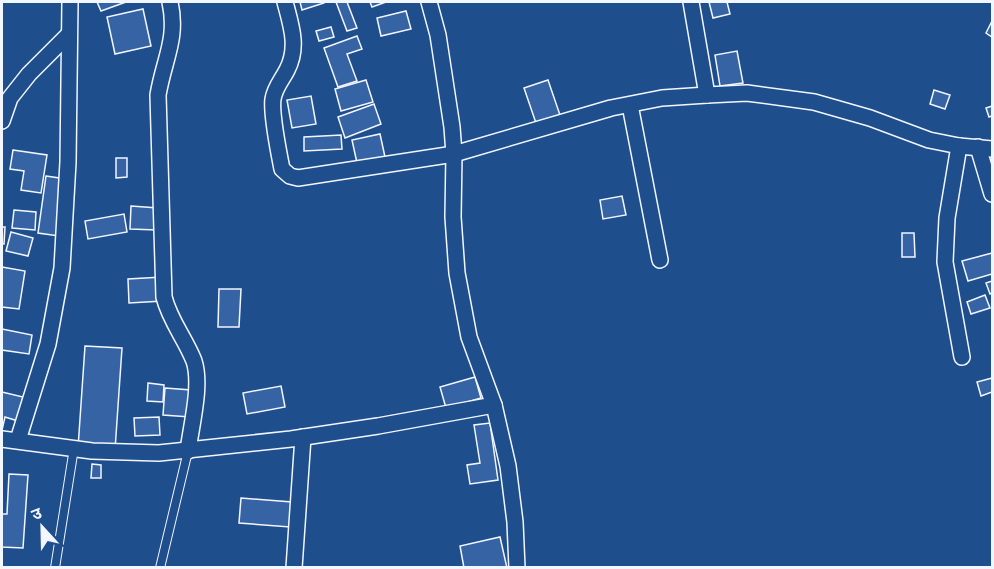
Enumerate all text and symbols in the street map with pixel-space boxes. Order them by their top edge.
north arrow [12,497,72,557]
text: उ [29,503,45,524]

